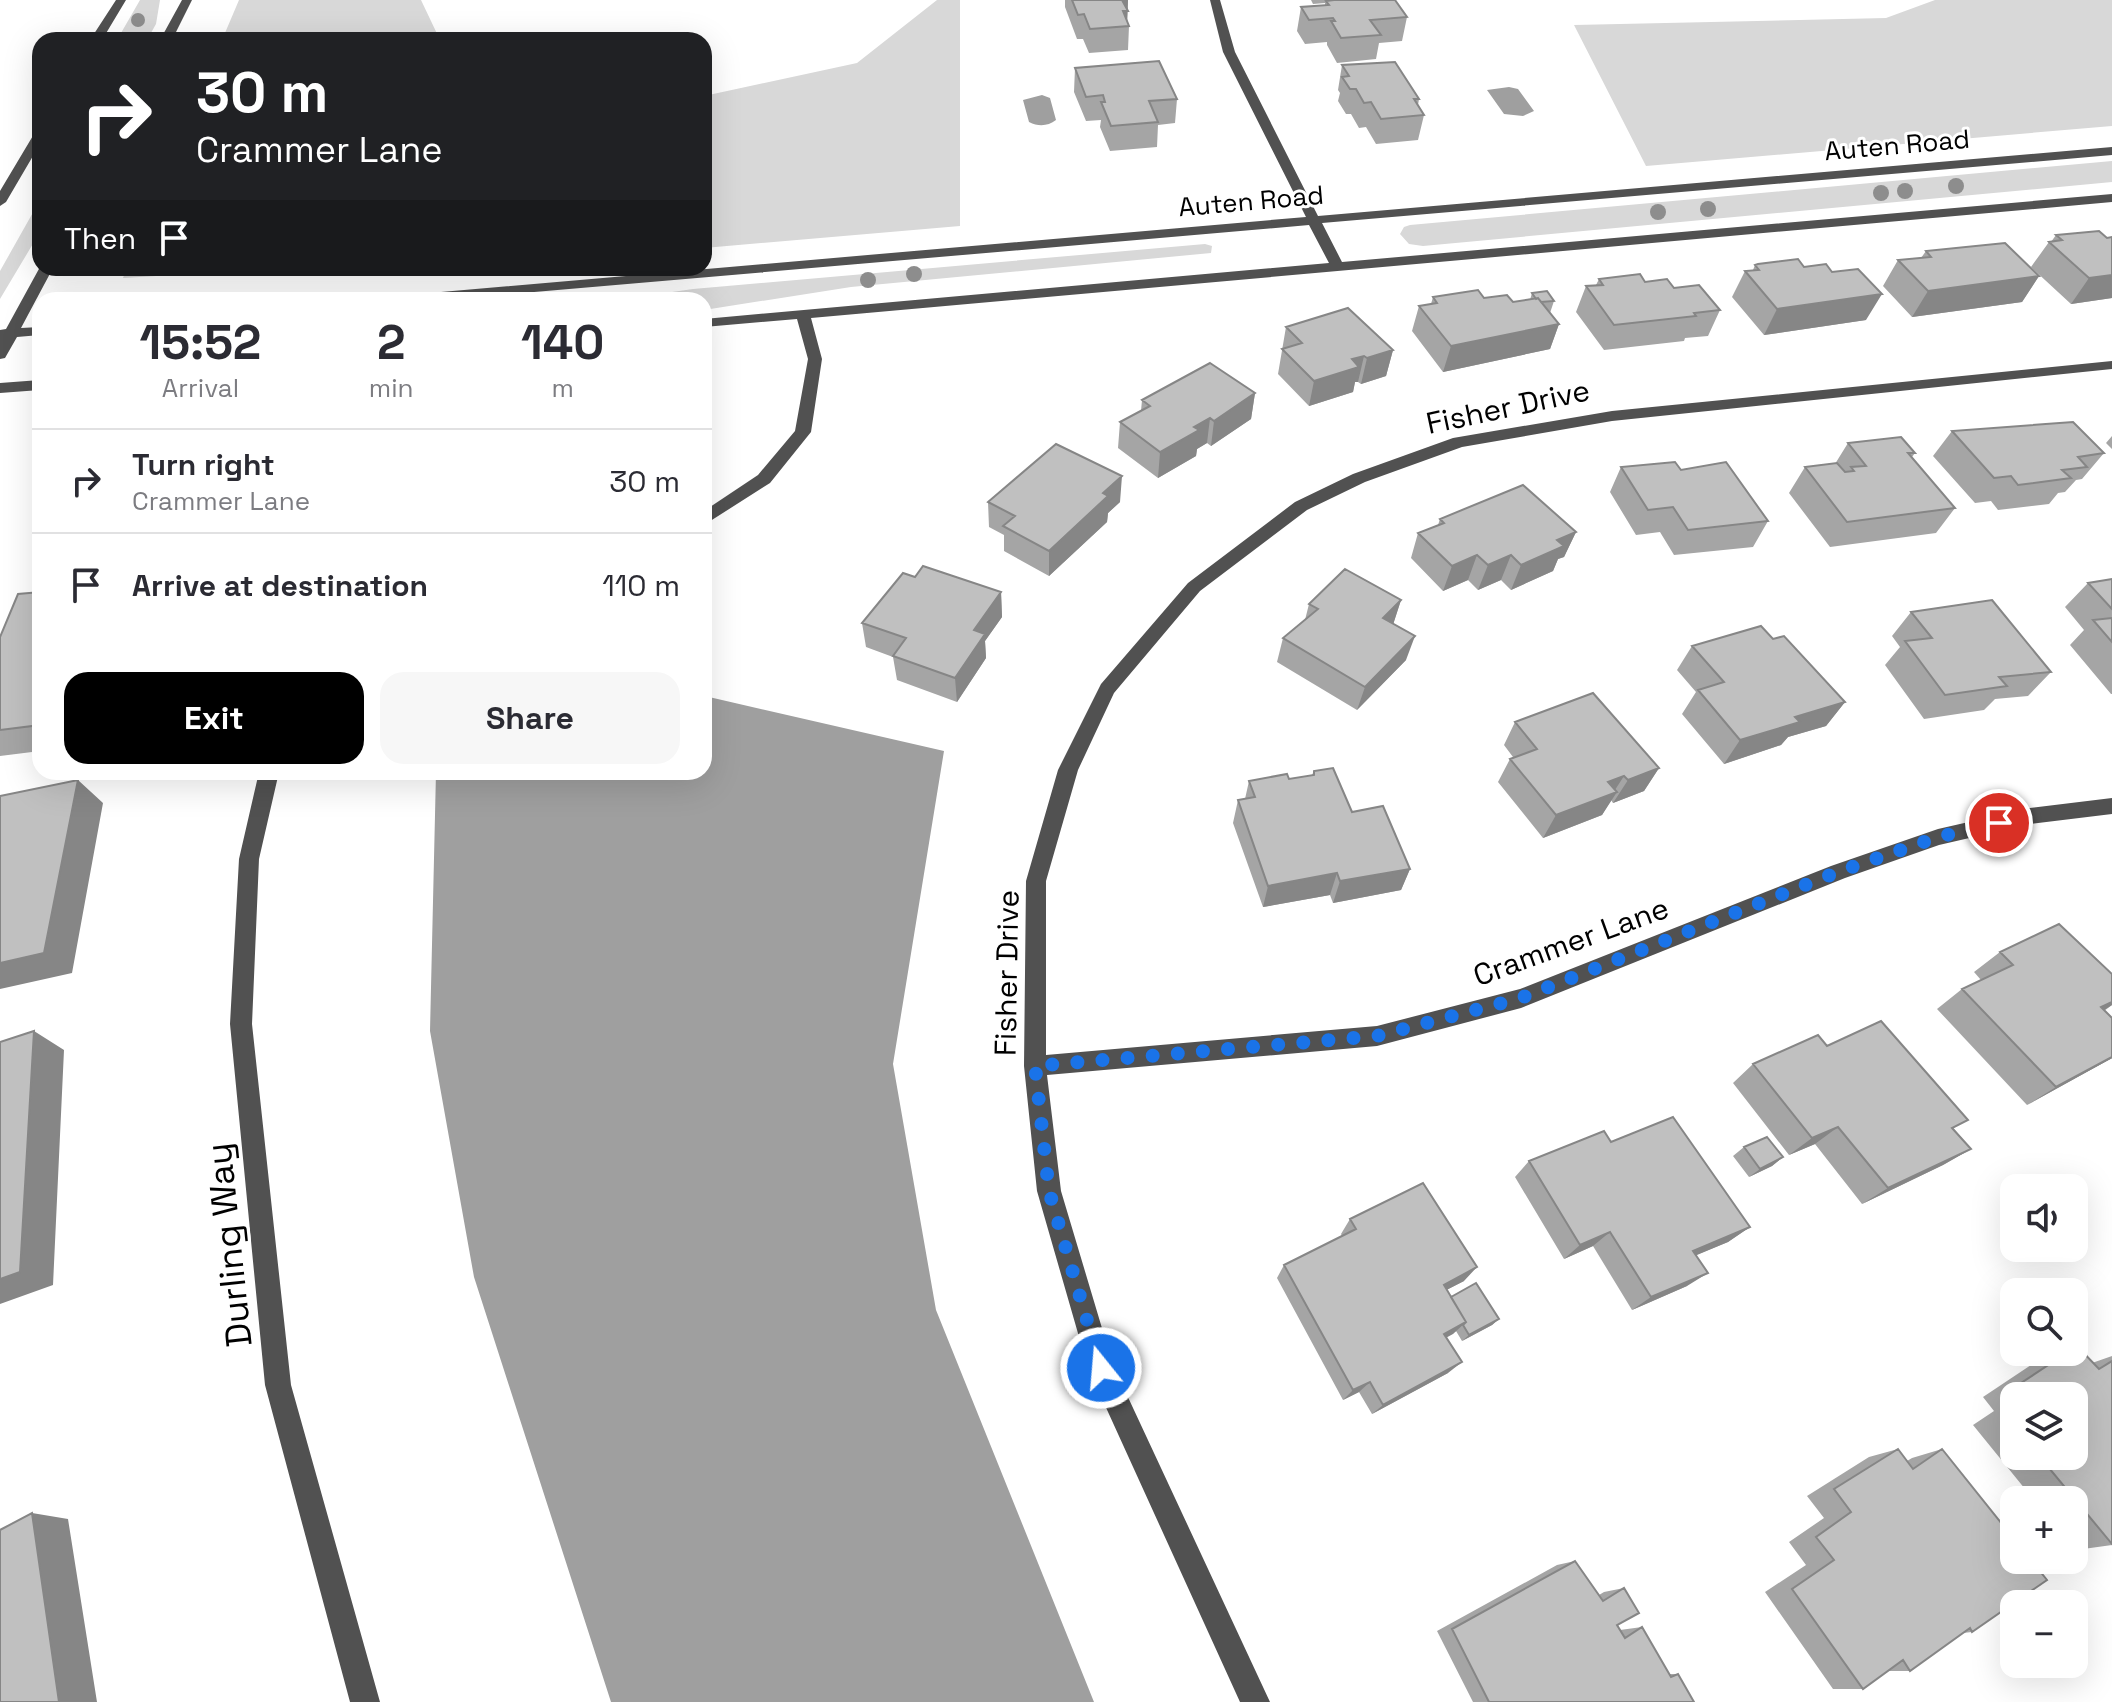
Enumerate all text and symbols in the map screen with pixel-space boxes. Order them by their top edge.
text: 30 m [196,57,328,128]
icon: right [64,64,168,168]
street label: Auten Road [1823,122,1971,168]
text: Crammer Lane [196,127,443,173]
street label: Auten Road [1177,178,1325,224]
icon: arrive [152,216,196,260]
text: Then [64,219,136,258]
text: 15:52 [140,312,261,373]
text: 2 [377,312,405,373]
text: 140 [521,312,604,373]
street label: Fisher Drive [1422,370,1593,443]
text: Arrival [162,371,239,405]
text: min [369,371,414,405]
text: m [552,371,574,405]
text: Turn right [132,445,275,484]
icon: right [64,459,108,503]
text: 30 m [609,462,680,501]
text: Crammer Lane [132,484,310,518]
icon: arrive [64,563,108,607]
text: Arrive at destination [132,566,428,605]
text: 110 m [602,566,680,605]
button: Exit [64,672,364,764]
button: Share [380,672,680,764]
pin [1965,789,2033,857]
icon: arrive [1977,801,2021,845]
street label: Crammer Lane [1468,888,1674,995]
street label: Fisher Drive [986,889,1027,1057]
street label: Durling Way [195,1141,263,1349]
map controls [2000,1174,2088,1678]
button: sound [2000,1174,2088,1262]
button: search [2000,1278,2088,1366]
position arrow [1059,1326,1143,1410]
button: layers [2000,1382,2088,1470]
button: + [2000,1486,2088,1574]
button: − [2000,1590,2088,1678]

